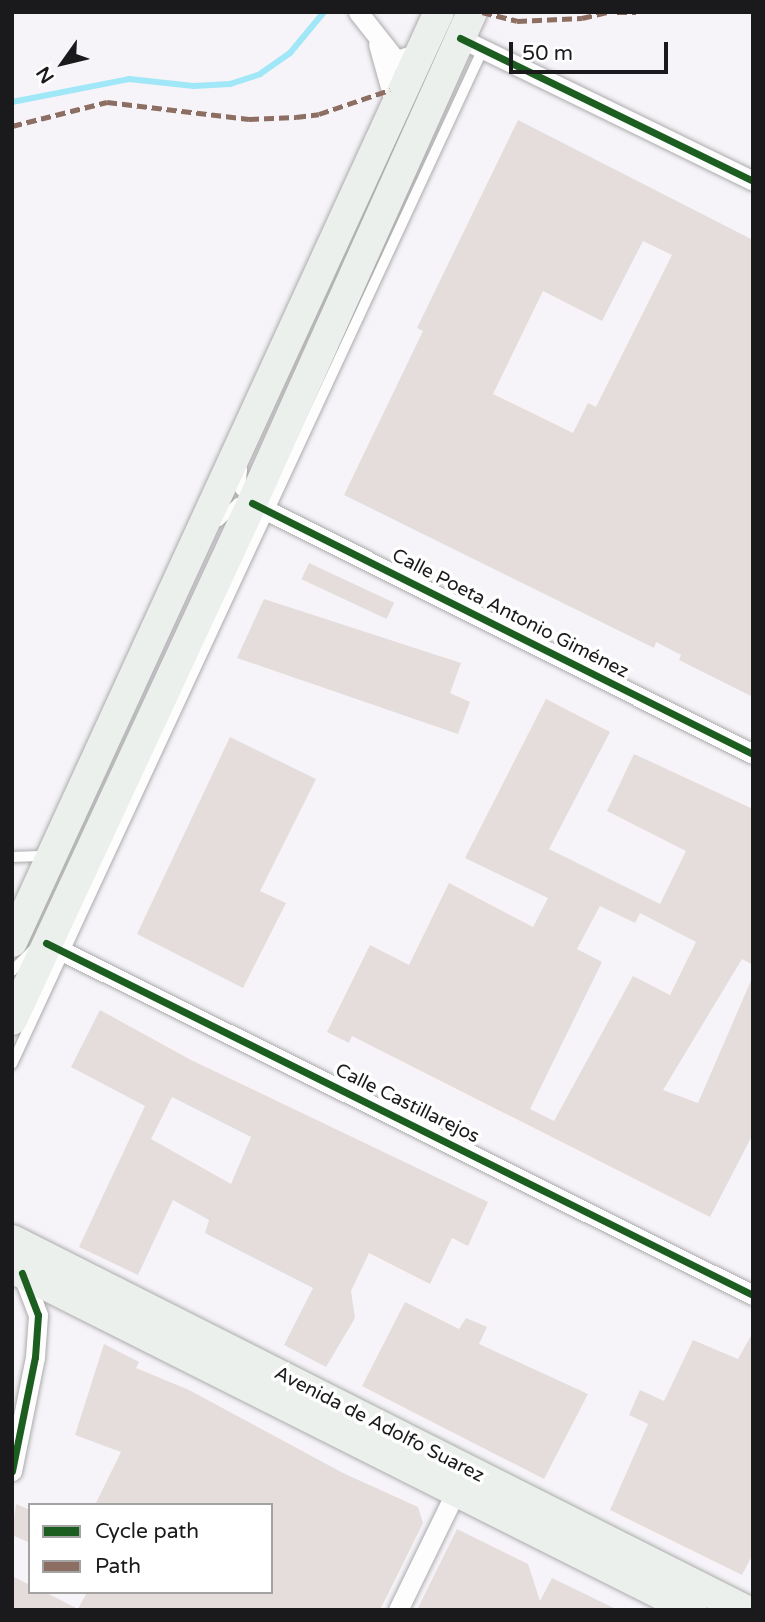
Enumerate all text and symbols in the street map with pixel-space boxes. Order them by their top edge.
north arrow [28,28,98,98]
scale bar [513,28,672,72]
text: 50 m [522,41,573,66]
text: N [32,62,59,87]
street label: Calle Poeta Antonio Giménez [388,544,632,684]
street label: Calle Castillarejos [331,1059,483,1149]
street label: Avenida de Adolfo Suarez [270,1362,488,1488]
legend [28,1503,273,1594]
text: Cycle path [95,1519,199,1544]
text: Path [95,1554,141,1579]

